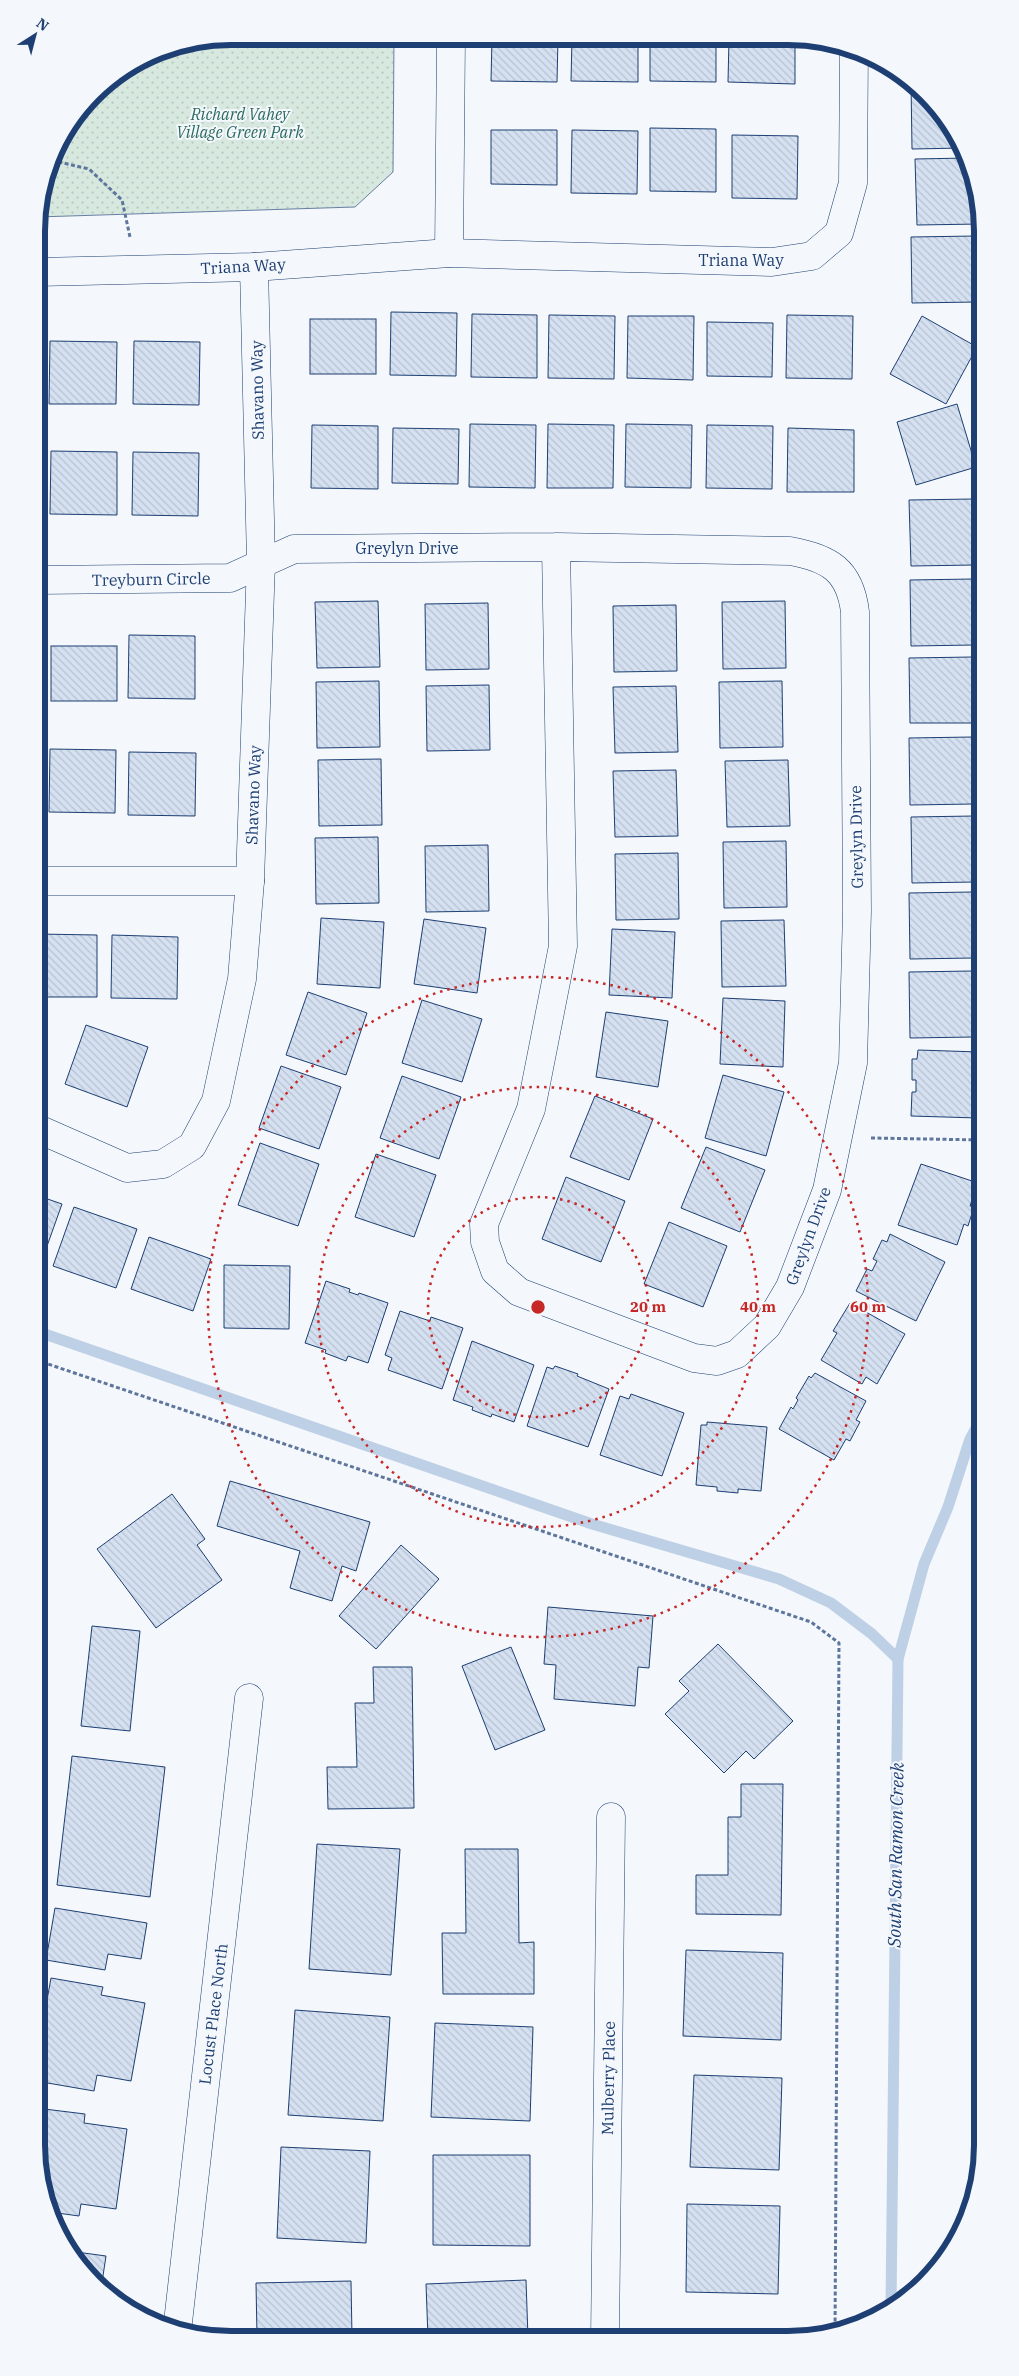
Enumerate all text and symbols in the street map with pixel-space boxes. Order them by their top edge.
north arrow [10,10,60,60]
text: N [33,14,52,35]
park label: Richard Vahey Village Green Park [176,104,304,142]
street label: Triana Way [698,250,784,270]
street label: Triana Way [200,254,287,278]
street label: Shavano Way [246,340,268,440]
street label: Greylyn Drive [355,538,459,558]
street label: Treyburn Circle [91,568,211,590]
street label: Shavano Way [241,744,265,845]
street label: Greylyn Drive [845,785,867,889]
street label: Greylyn Drive [781,1184,835,1288]
text: 20 m [630,1297,666,1316]
text: 40 m [740,1297,776,1316]
text: 60 m [850,1297,886,1316]
centre of rings [529,1298,547,1316]
water label: South San Ramon Creek [882,1762,909,1949]
street label: Locust Place North [194,1942,232,2086]
street label: Mulberry Place [597,2021,619,2135]

